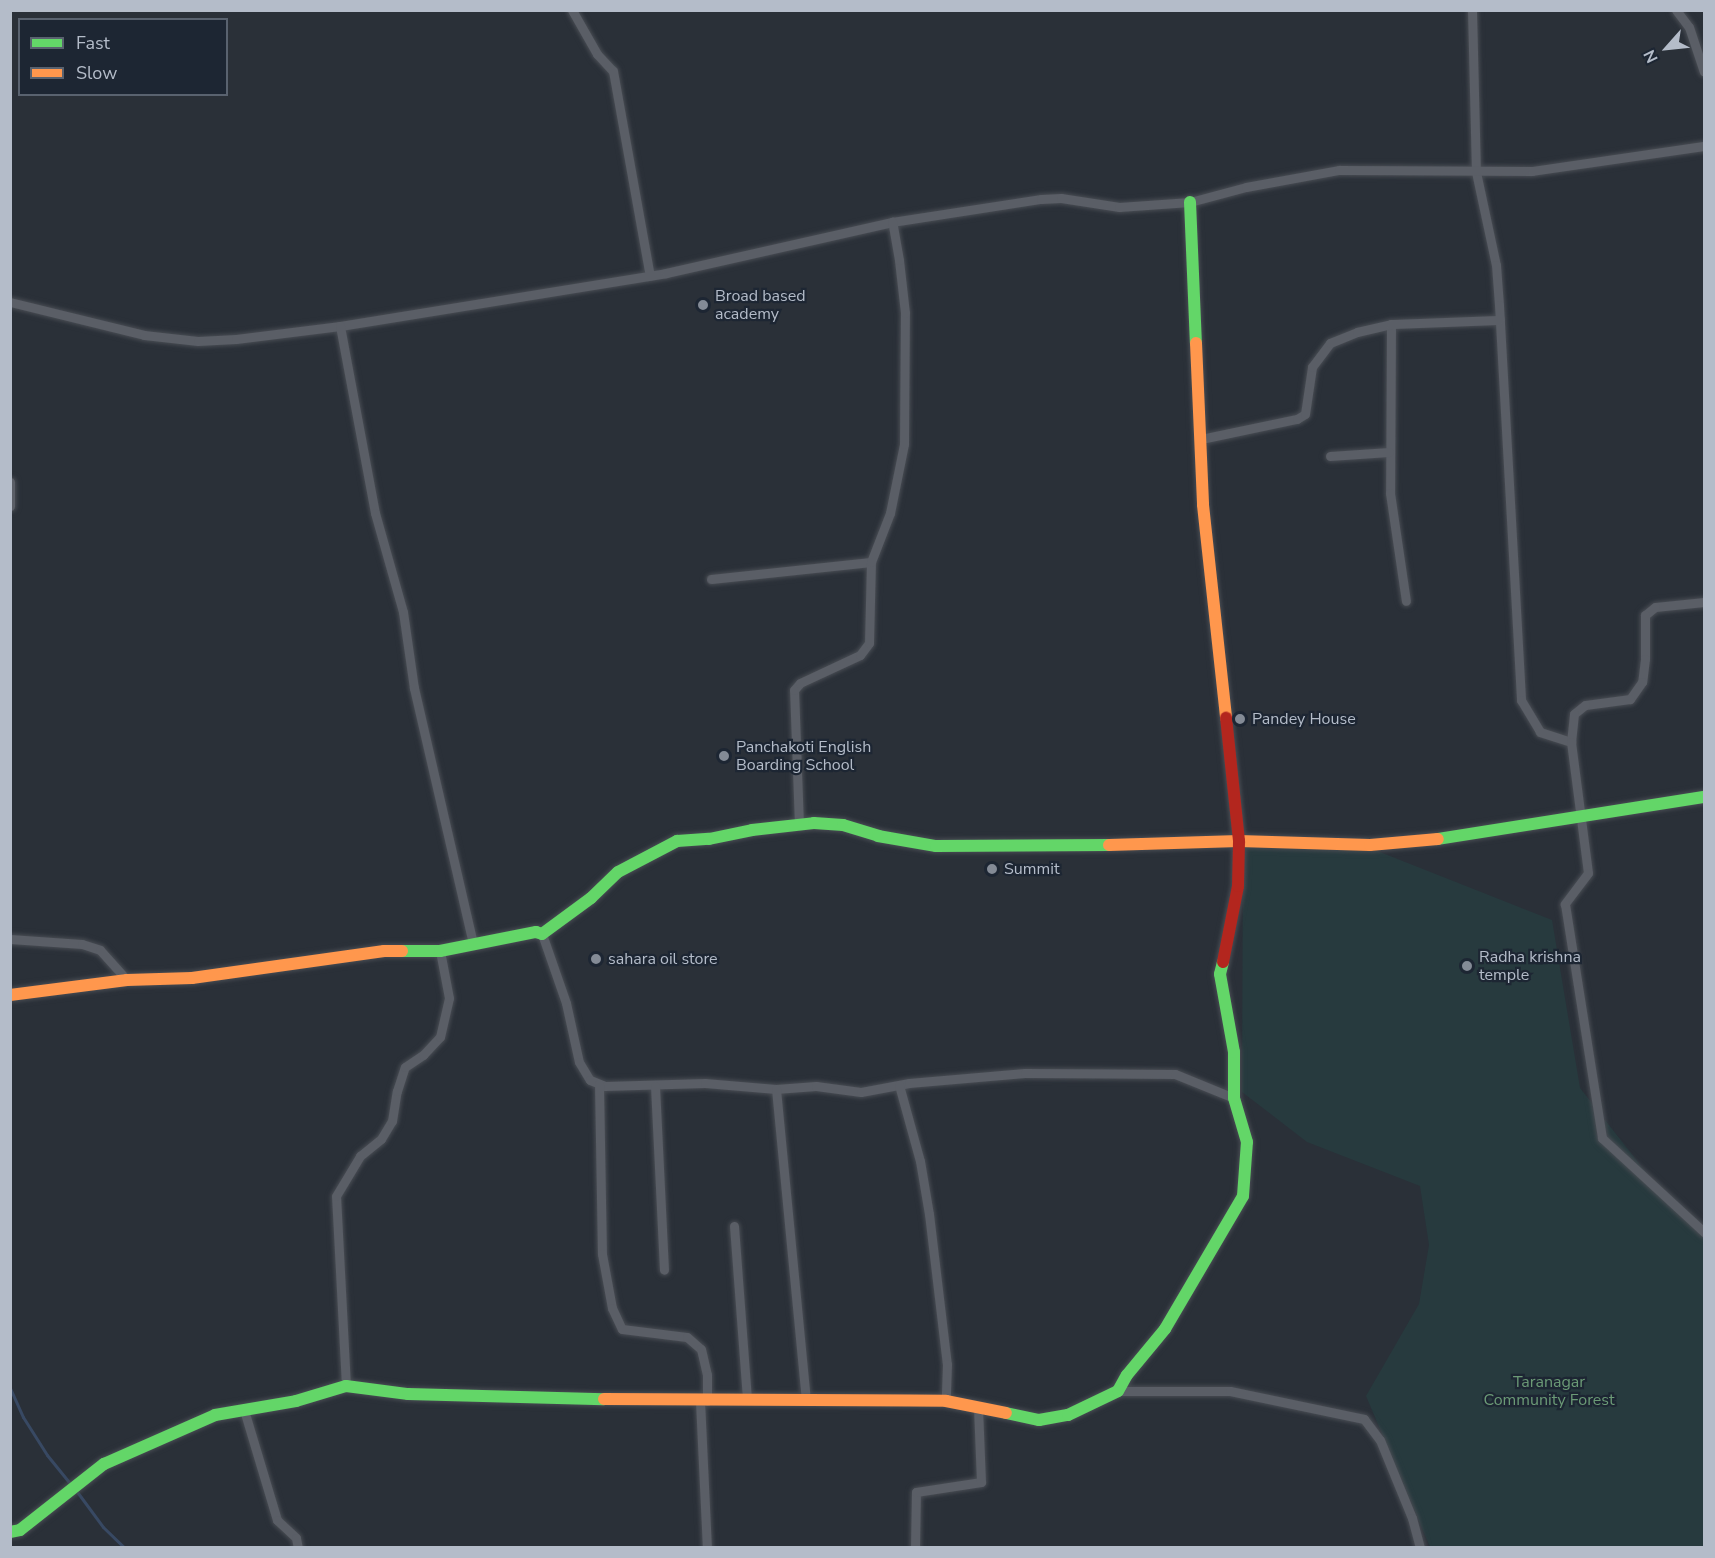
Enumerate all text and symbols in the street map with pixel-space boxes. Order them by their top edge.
legend [18,18,228,96]
north arrow [1637,18,1697,78]
text: Fast [76,31,110,55]
text: N [1638,46,1663,66]
text: Slow [76,61,117,85]
place label: Broad based academy [715,286,806,324]
marker: Broad based academy [696,298,710,312]
place label: Pandey House [1252,709,1356,729]
marker: Pandey House [1233,712,1247,726]
place label: Panchakoti English Boarding School [736,737,871,775]
marker: Panchakoti English Boarding School [717,749,731,763]
place label: Summit [1004,859,1060,879]
marker: Summit [985,862,999,876]
place label: Radha krishna temple [1479,947,1581,985]
place label: sahara oil store [608,949,718,969]
marker: sahara oil store [589,952,603,966]
marker: Radha krishna temple [1460,959,1474,973]
park label: Taranagar Community Forest [1483,1372,1615,1410]

